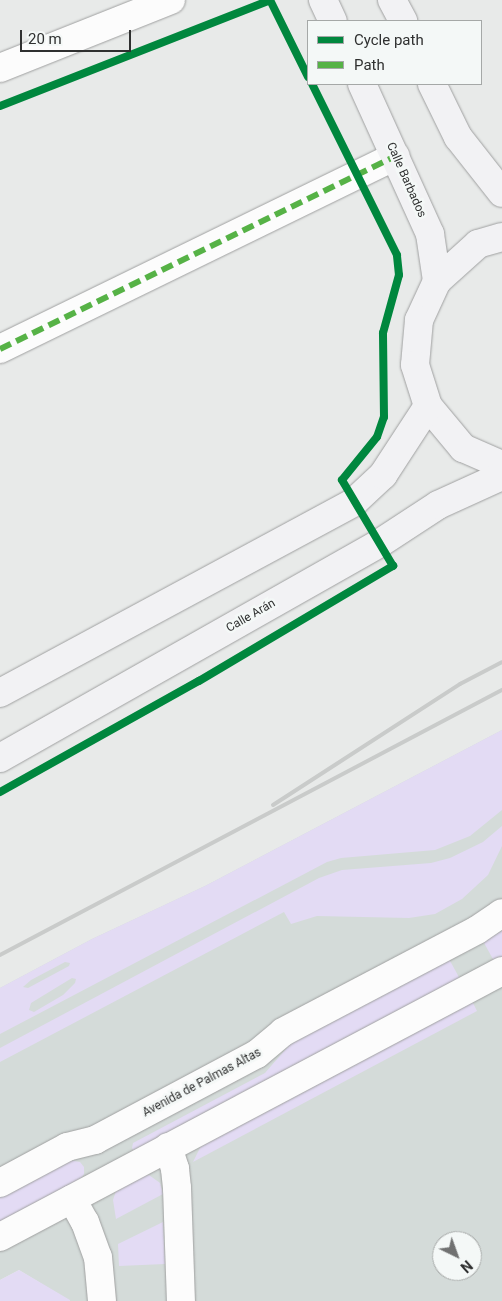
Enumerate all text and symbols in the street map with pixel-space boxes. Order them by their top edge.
scale bar [22,20,134,52]
legend [307,20,482,85]
text: 20 m [28,30,62,48]
text: Cycle path [354,31,424,49]
text: Path [354,56,385,74]
street label: Calle Barbados [383,140,429,220]
street label: Calle Arán [224,596,278,636]
street label: Avenida de Palmas Altas [140,1046,264,1120]
north arrow [432,1231,482,1281]
text: N [457,1257,475,1276]

